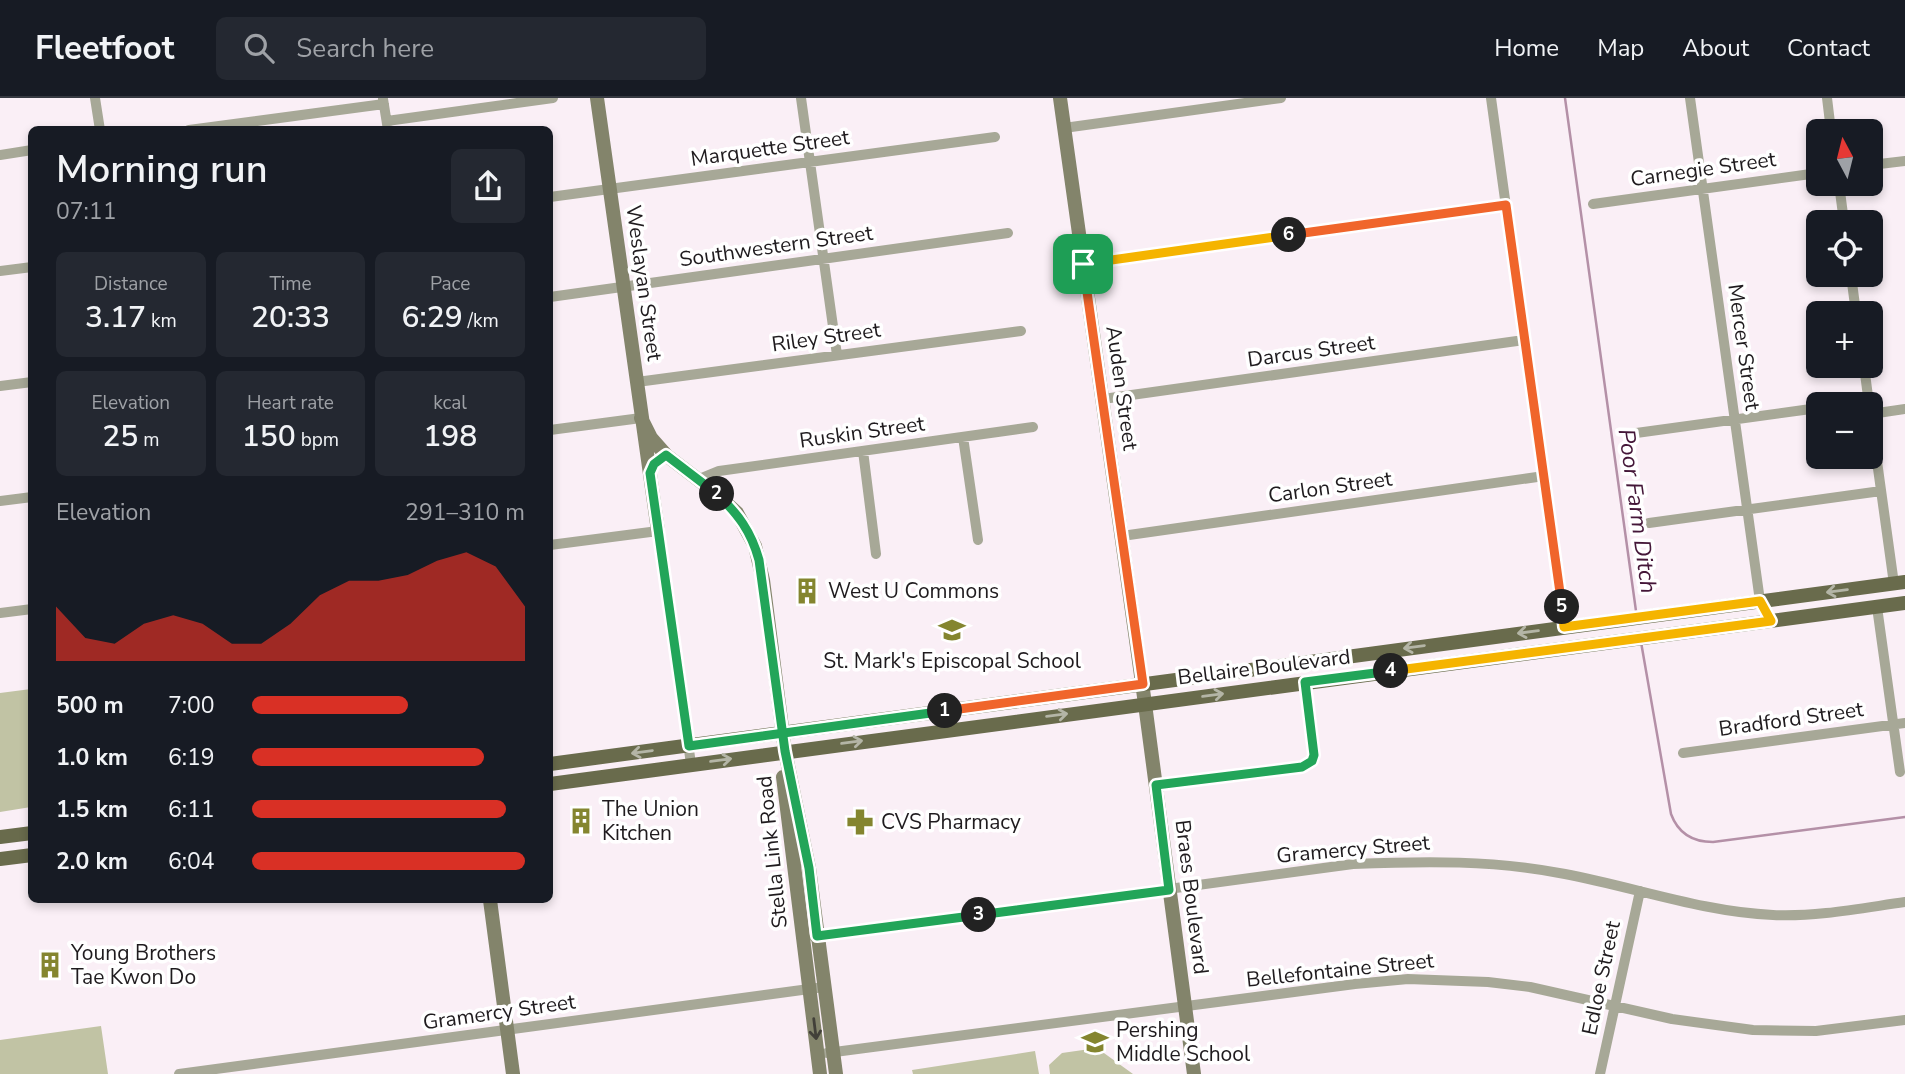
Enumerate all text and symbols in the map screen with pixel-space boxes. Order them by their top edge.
search box [216,17,706,80]
text: Fleetfoot [35,26,174,71]
icon: search [240,29,278,67]
text: Search here [296,31,434,66]
text: Home [1494,32,1559,64]
text: Map [1597,32,1644,64]
text: About [1682,32,1749,64]
text: Contact [1787,32,1870,64]
north arrow [1806,119,1883,196]
map controls [1806,119,1883,469]
street label: Marquette Street [689,123,852,173]
text: Morning run [56,144,268,195]
street label: Carnegie Street [1628,145,1778,193]
button: share [451,149,525,223]
text: 07:11 [56,196,116,227]
street label: Weslayan Street [619,203,669,363]
button: locate [1806,210,1883,287]
street label: Southwestern Street [678,218,875,273]
pin: 6 [1272,218,1306,252]
text: 6 [1283,221,1294,247]
pin [1053,234,1113,294]
icon: arrive [1064,245,1102,283]
text: Distance [94,271,168,297]
text: Time [269,271,312,297]
text: Pace [430,271,470,297]
street label: Mercer Street [1721,282,1767,413]
text: 3.17 [85,297,146,338]
text: 20:33 [251,297,330,338]
text: 6:29 [402,297,463,338]
button: + [1806,301,1883,378]
text: km [146,308,177,334]
text: /km [463,308,499,334]
street label: Riley Street [770,315,883,358]
street label: Auden Street [1099,324,1145,453]
street label: Darcus Street [1245,328,1377,374]
text: Elevation [91,390,170,416]
text: Heart rate [247,390,334,416]
text: kcal [433,390,467,416]
button: − [1806,392,1883,469]
street label: Ruskin Street [798,409,927,455]
text: 25 [102,416,138,457]
text: 150 [242,416,296,457]
text: 198 [423,416,477,457]
text: m [138,427,159,453]
text: bpm [296,427,339,453]
water label: Poor Farm Ditch [1611,427,1664,595]
street label: Carlon Street [1266,464,1394,510]
pin: 2 [700,476,734,512]
text: 2 [711,480,722,506]
text: Elevation [56,497,151,528]
text: 291–310 m [405,497,525,528]
building icon: West U Commons [792,576,822,606]
place label: West U Commons [828,577,999,605]
one-way arrow [1826,585,1849,598]
pin: 5 [1544,589,1580,624]
text: 5 [1556,593,1567,619]
school or university icon: St. Mark's Episcopal School [937,615,967,645]
one-way arrow [1517,625,1539,638]
one-way arrow [1403,640,1425,653]
street label: Bellaire Boulevard [1176,643,1352,691]
place label: St. Mark's Episcopal School [823,647,1082,675]
pin: 4 [1374,654,1408,688]
text: 4 [1385,657,1396,683]
one-way arrow [1201,688,1224,701]
text: 500 m [56,690,124,721]
text: 7:00 [168,690,215,721]
pin: 1 [928,694,962,728]
street label: Bradford Street [1717,695,1866,743]
text: 1 [939,697,950,723]
one-way arrow [1046,709,1068,722]
one-way arrow [841,735,863,748]
text: 1.0 km [56,742,128,773]
text: 6:19 [168,742,215,773]
one-way arrow [631,745,654,758]
one-way arrow [709,753,732,766]
street label: Stella Link Road [750,774,794,930]
text: 1.5 km [56,794,128,825]
text: 6:11 [168,794,215,825]
place label: The Union Kitchen [602,795,699,847]
building icon: The Union Kitchen [566,806,596,836]
pharmacy icon: CVS Pharmacy [845,807,875,837]
place label: CVS Pharmacy [881,808,1021,836]
street label: Braes Boulevard [1169,818,1215,976]
street label: Gramercy Street [1275,828,1431,870]
text: 2.0 km [56,846,128,877]
text: 6:04 [168,846,215,877]
pin: 3 [962,898,996,932]
text: 3 [973,901,984,927]
street label: Edloe Street [1575,918,1627,1038]
place label: Young Brothers Tae Kwon Do [70,939,216,991]
street label: Bellefontaine Street [1245,946,1436,994]
building icon: Young Brothers Tae Kwon Do [35,950,65,980]
street label: Gramercy Street [421,987,578,1037]
place label: Pershing Middle School [1116,1016,1251,1068]
one-way arrow [808,1017,821,1040]
school or university icon: Pershing Middle School [1080,1027,1110,1057]

